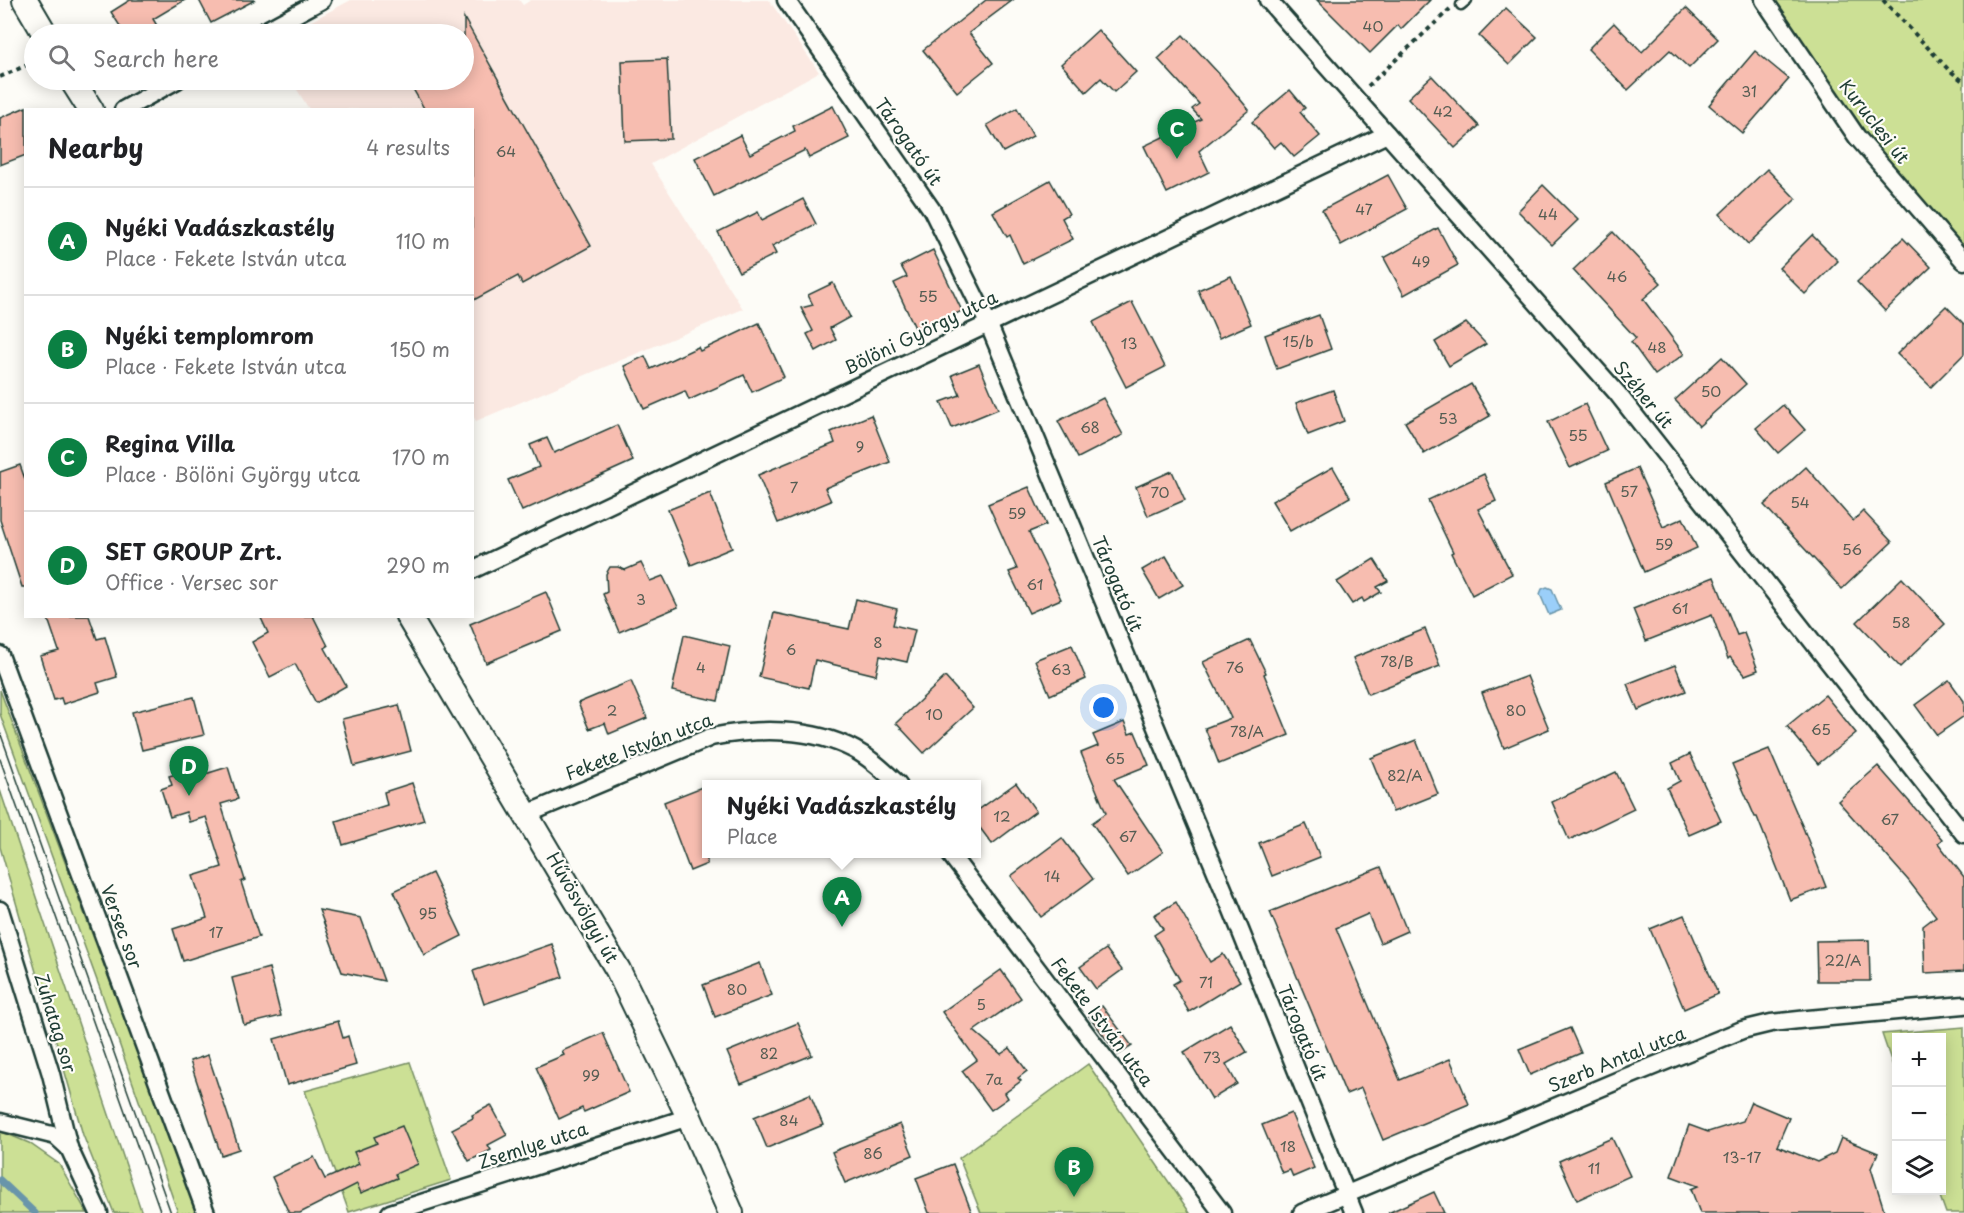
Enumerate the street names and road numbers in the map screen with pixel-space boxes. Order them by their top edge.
street label: Kuruclesi út [1834,73,1917,169]
street label: Tárogató út [869,92,950,191]
street label: Bölöni György utca [839,282,1002,381]
street label: Széher út [1608,354,1681,434]
street label: Tárogató út [1086,531,1151,636]
street label: Fekete István utca [561,705,717,786]
street label: Hűvösvölgyi út [541,847,626,968]
street label: Versec sor [95,881,150,973]
street label: Fekete István utca [1046,951,1161,1092]
street label: Zuhatag sor [28,969,85,1076]
street label: Tárogató út [1272,980,1335,1085]
street label: Szerb Antal utca [1544,1019,1689,1098]
street label: Zsemlye utca [474,1114,592,1175]

